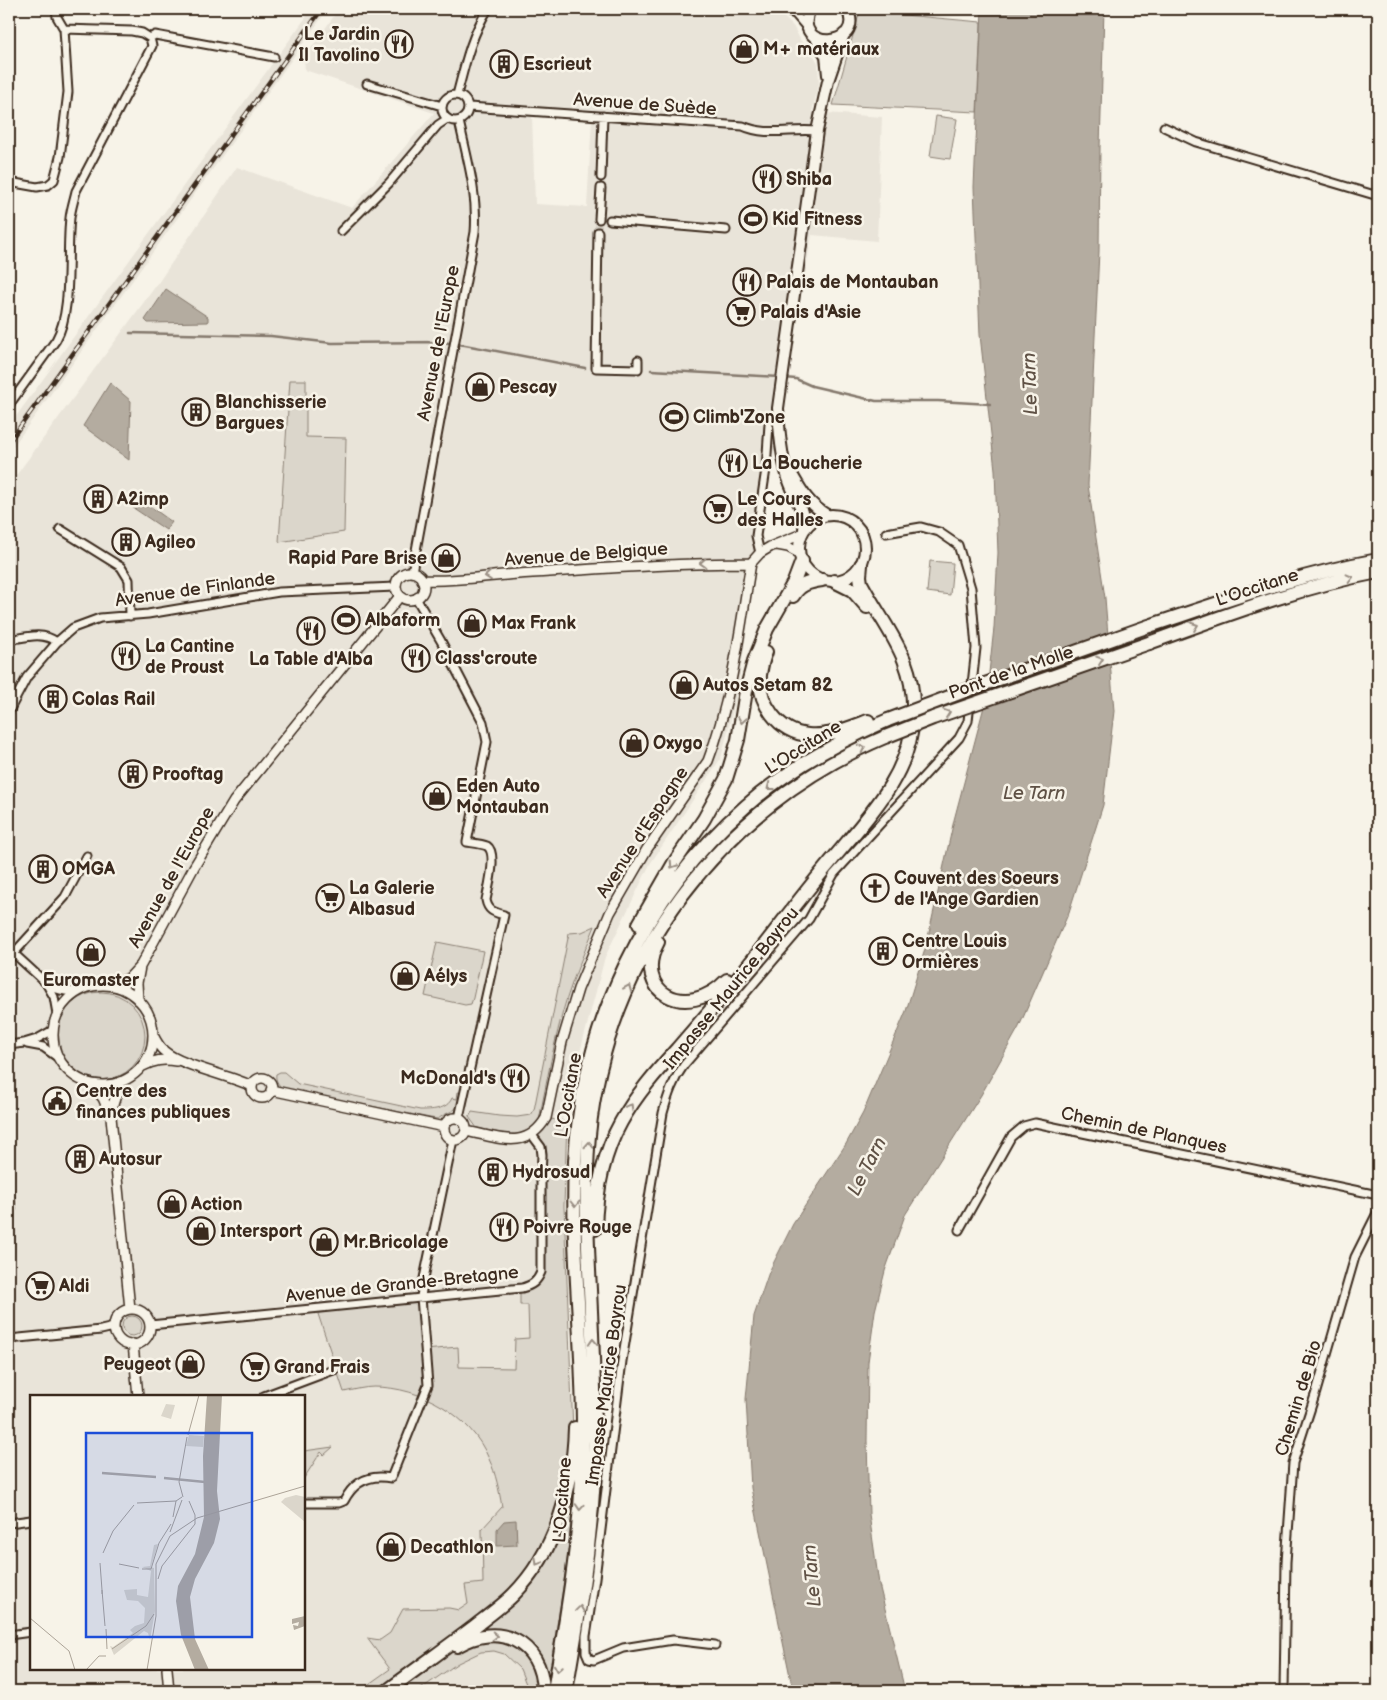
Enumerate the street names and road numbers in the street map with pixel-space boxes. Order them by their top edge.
street label: Avenue de Suède [573,89,718,120]
street label: Avenue de l'Europe [413,263,464,423]
street label: Avenue de Belgique [504,538,669,571]
street label: L'Occitane [1213,564,1301,611]
street label: Avenue de Finlande [114,568,277,611]
street label: Pont de la Molle [946,641,1077,704]
street label: L'Occitane [761,716,845,779]
street label: Avenue d'Espagne [592,762,693,902]
street label: Avenue de l'Europe [124,803,219,951]
street label: Impasse Maurice Bayrou [659,903,803,1074]
street label: L'Occitane [551,1051,586,1139]
street label: Chemin de Planques [1059,1103,1229,1158]
street label: Avenue de Grande-Bretagne [284,1262,520,1307]
street label: Impasse Maurice Bayrou [582,1283,631,1487]
street label: Chemin de Bio [1271,1338,1326,1459]
street label: L'Occitane [549,1456,576,1544]

